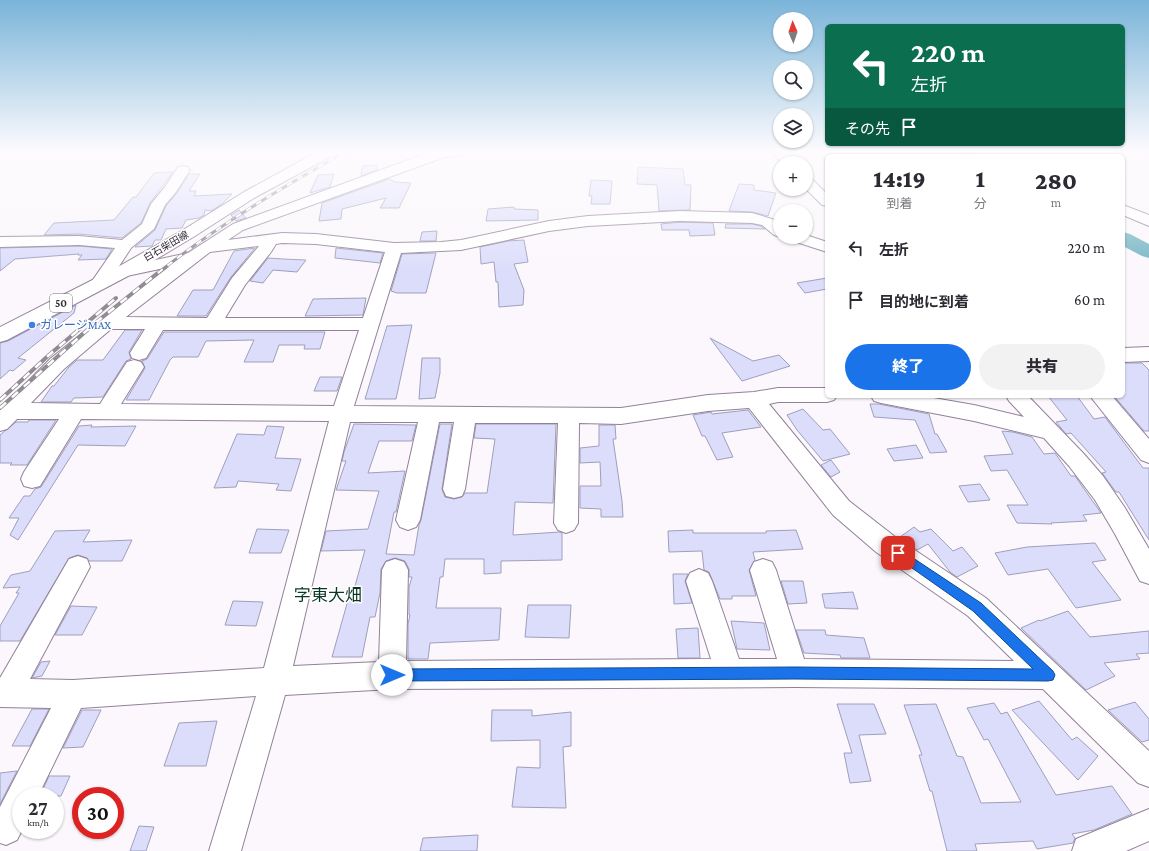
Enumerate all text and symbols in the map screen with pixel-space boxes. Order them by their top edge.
north arrow [773,12,813,52]
map controls [773,12,813,244]
text: 220 m [911,37,985,68]
icon: left [845,40,897,92]
button: search [773,60,813,100]
text: 左折 [911,75,947,95]
button: layers [773,108,813,148]
icon: arrive [898,116,920,138]
text: その先 [845,121,890,137]
button: + [773,156,813,196]
text: 14:19 [873,165,926,192]
text: 1 [976,165,985,192]
text: 280 [1035,167,1077,194]
text: m [1051,195,1061,210]
text: 到着 [886,196,912,211]
text: 分 [974,196,987,211]
button: − [773,204,813,244]
street label: 白石柴田線 [142,229,190,263]
icon: left [845,237,867,259]
text: 220 m [1067,240,1105,256]
text: 左折 [879,242,909,258]
icon: arrive [845,289,867,311]
text: 60 m [1074,292,1105,308]
road number: 50 [50,294,72,312]
text: 目的地に到着 [879,294,969,310]
place label: ガレージMAX [40,318,111,332]
marker: ガレージMAX [27,320,37,330]
button: 終了 [845,344,971,390]
button: 共有 [979,344,1105,390]
pin [881,536,915,570]
icon: arrive [887,542,909,564]
district label: 字東大畑 [294,586,362,605]
position arrow [371,654,413,696]
speed limit sign: 30 [72,787,124,839]
text: 27 [28,797,48,819]
text: km/h [27,817,49,828]

